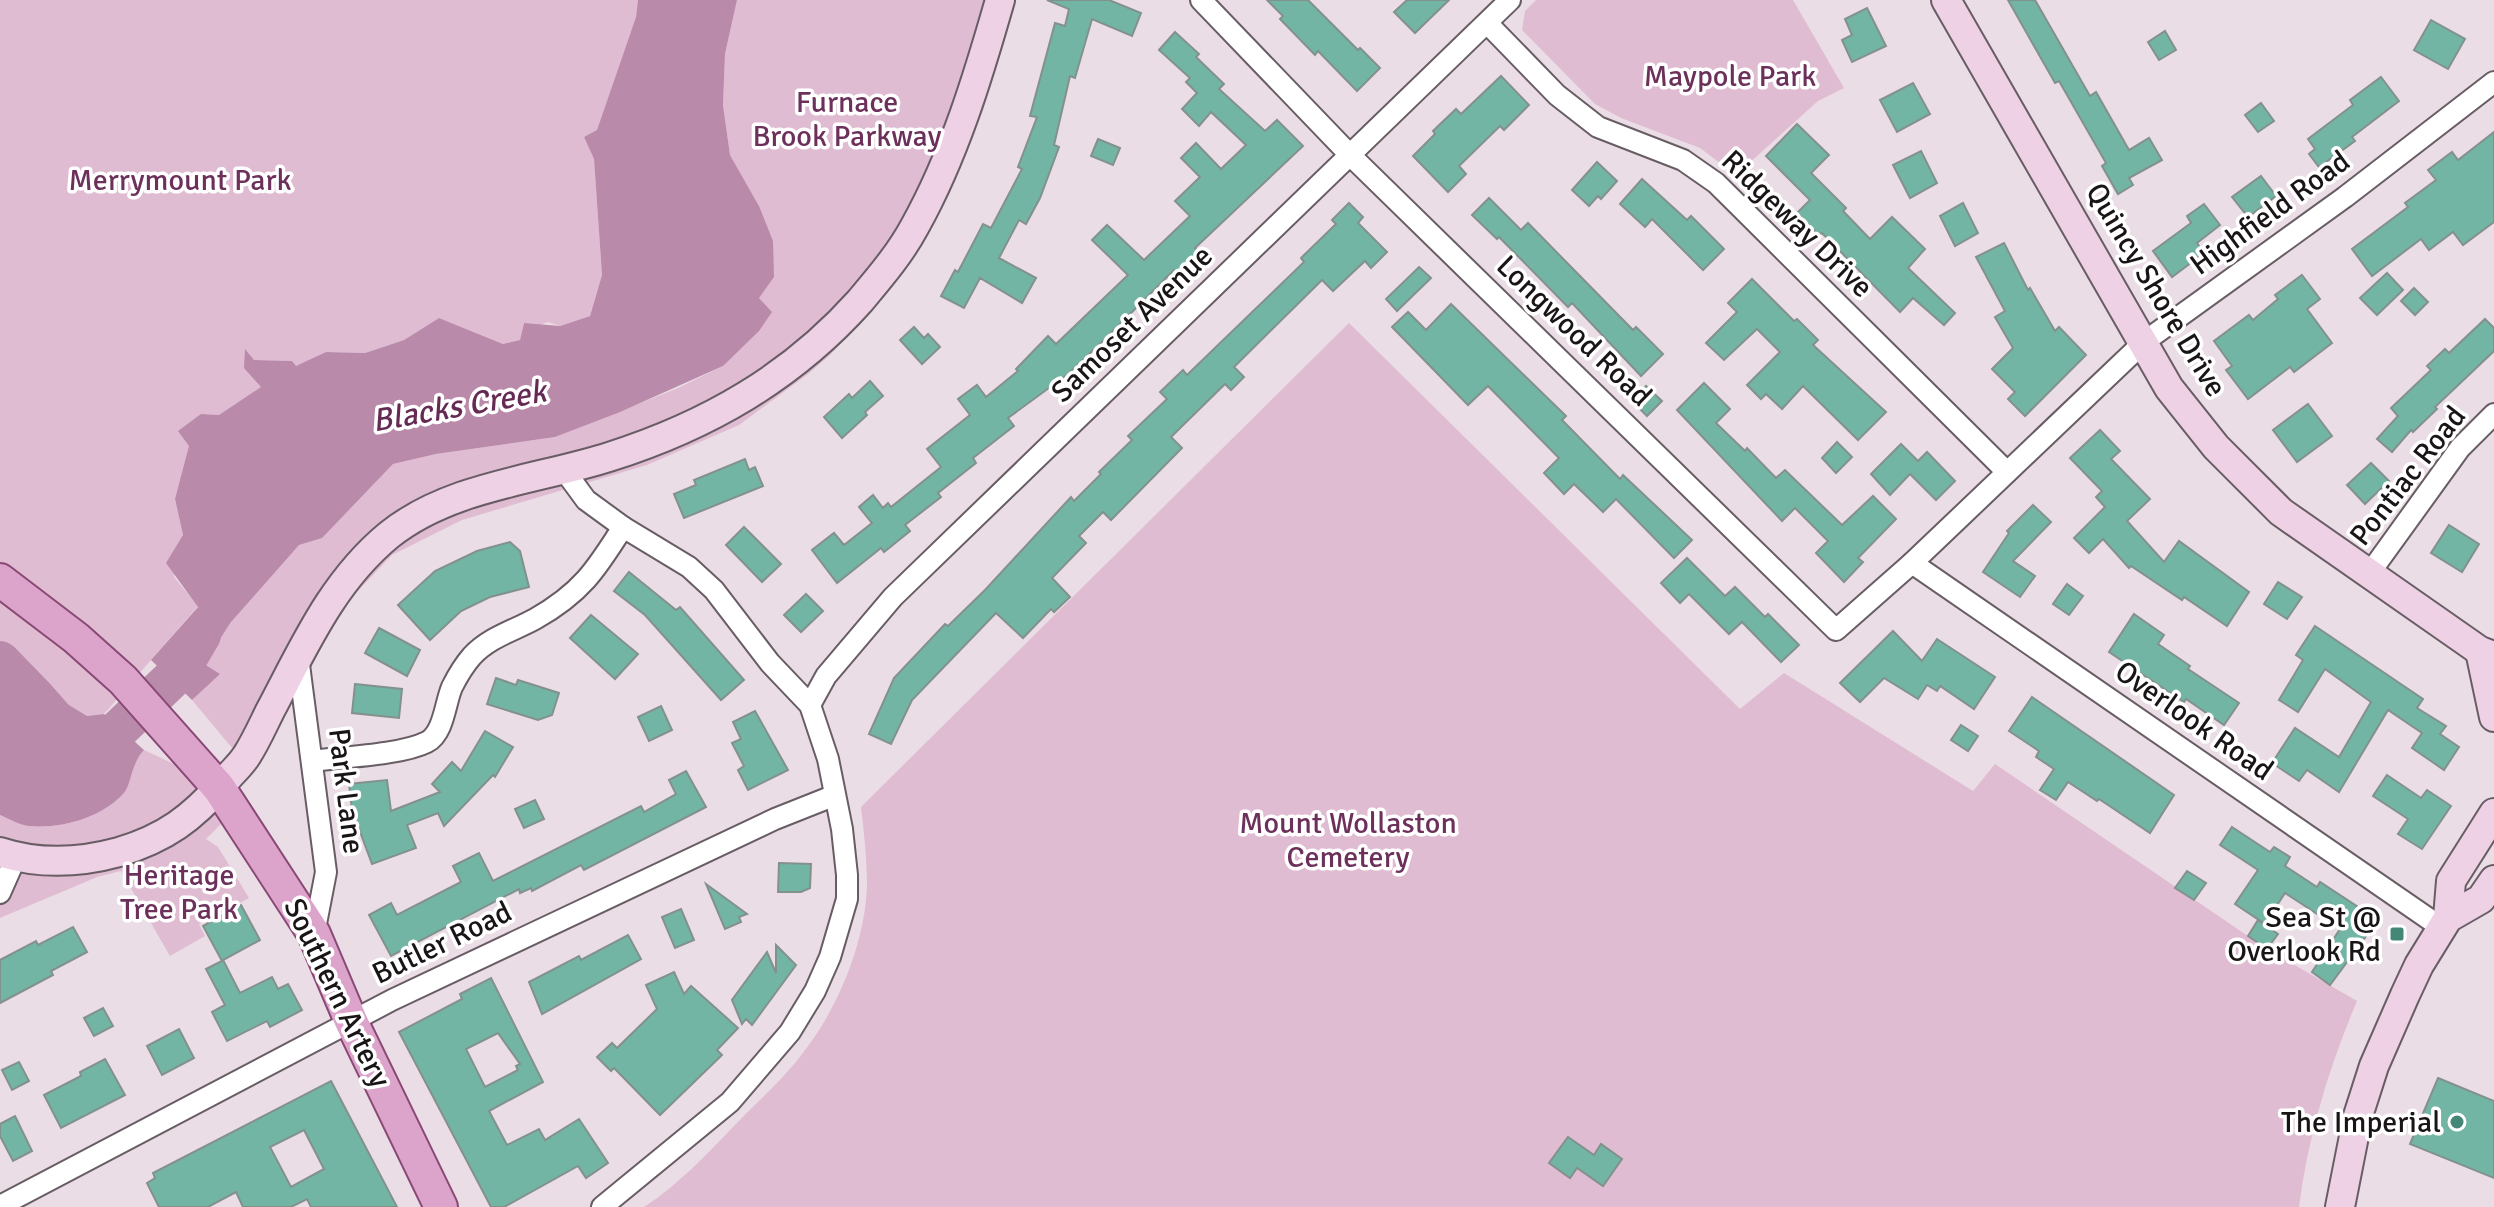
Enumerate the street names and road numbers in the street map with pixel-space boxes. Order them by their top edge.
street label: Ridgeway Drive [1713,142,1881,306]
street label: Highfield Road [2183,143,2357,283]
street label: Quincy Shore Drive [2078,176,2234,404]
street label: Samoset Avenue [1043,238,1221,410]
street label: Longwood Road [1489,248,1659,414]
street label: Pontiac Road [2342,399,2474,553]
street label: Overlook Road [2108,653,2280,789]
street label: Park Lane [320,726,372,856]
street label: Southern Artery [275,892,399,1094]
street label: Butler Road [366,893,518,993]

